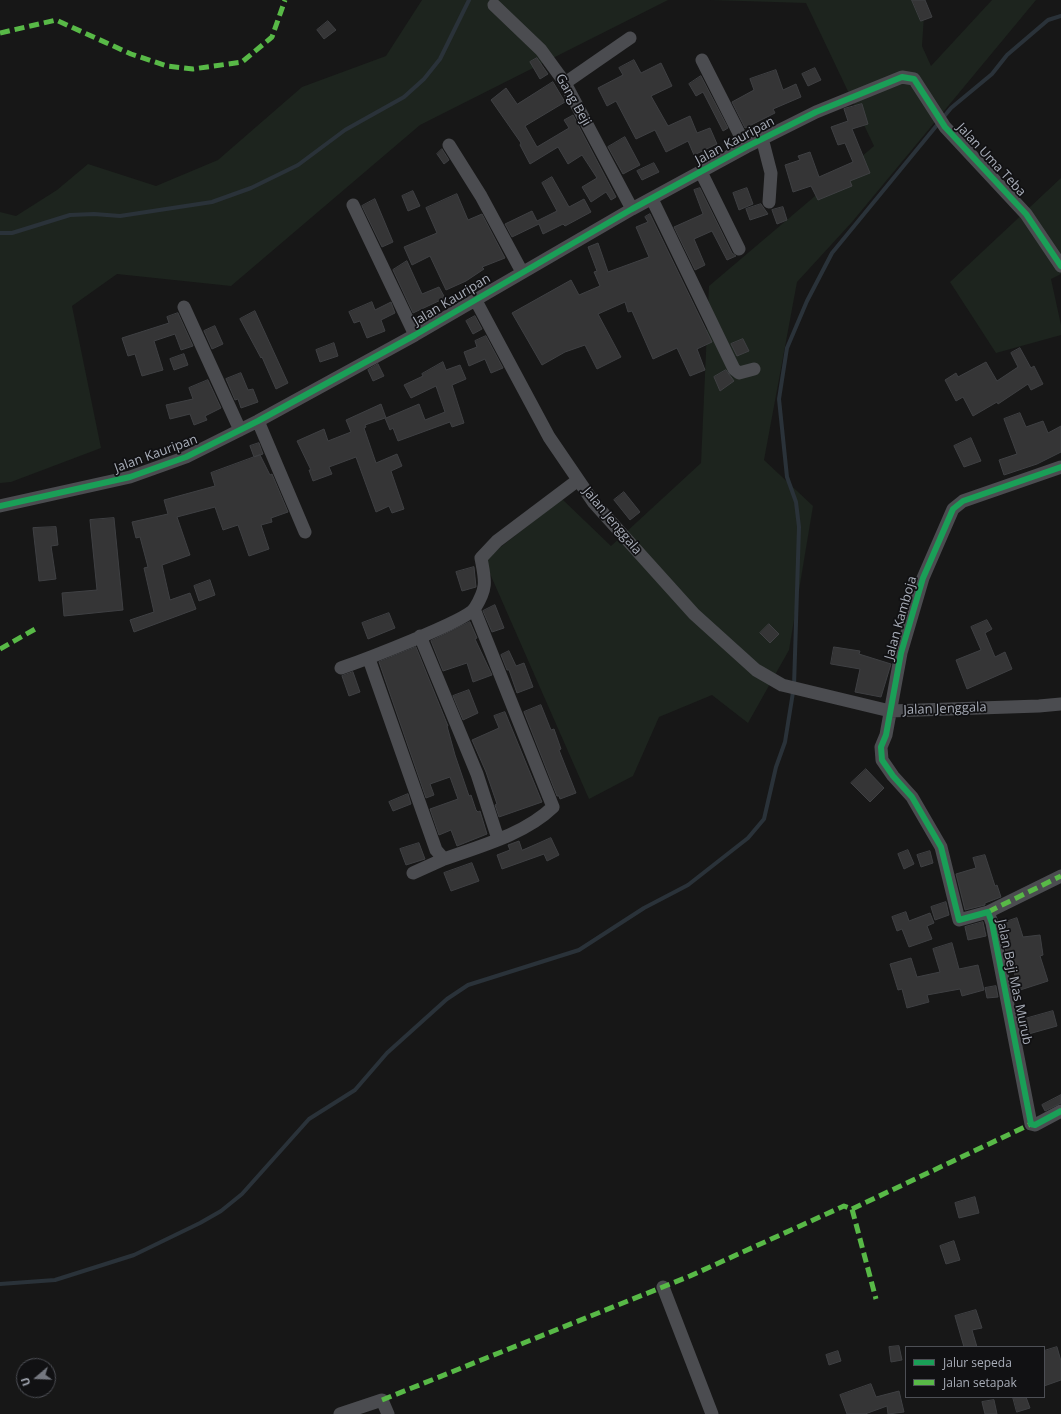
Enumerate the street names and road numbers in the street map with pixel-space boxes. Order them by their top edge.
street label: Gang Beji [552,71,594,129]
street label: Jalan Kauripan [693,114,777,168]
street label: Jalan Uma Teba [953,120,1029,200]
street label: Jalan Kauripan [410,271,494,329]
street label: Jalan Kauripan [112,432,200,476]
street label: Jalan Jenggala [579,484,645,558]
street label: Jalan Kamboja [882,574,920,662]
street label: Jalan Jenggala [903,700,987,718]
street label: Jalan Beji Mas Murub [993,918,1035,1046]

